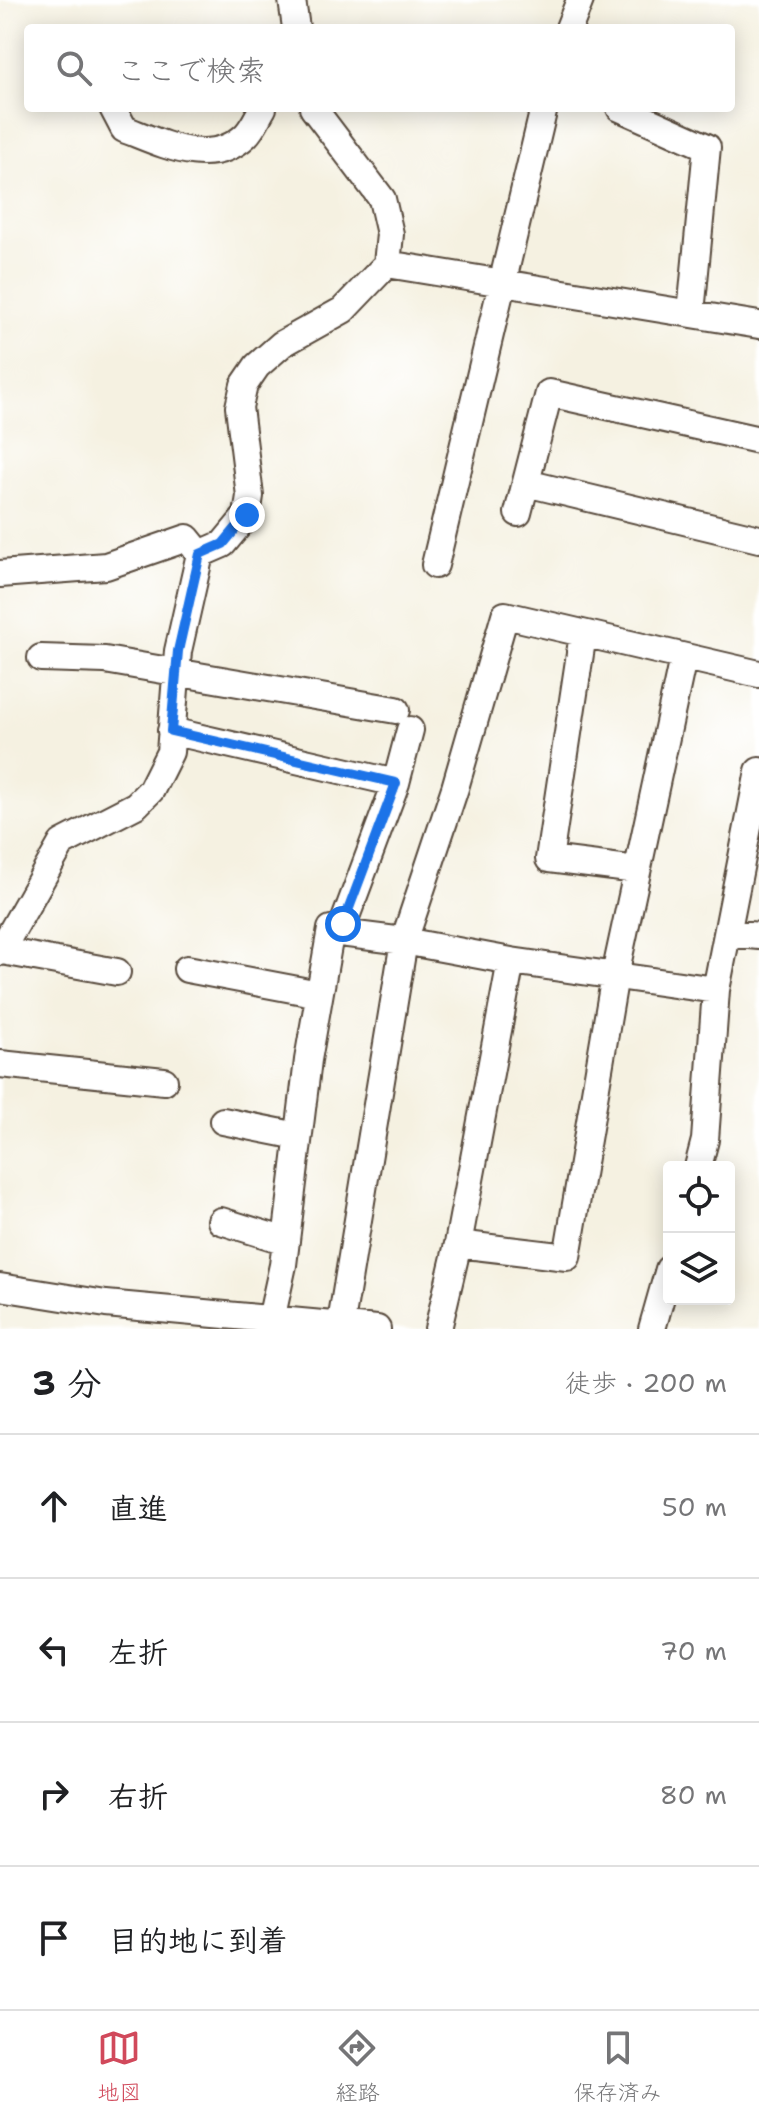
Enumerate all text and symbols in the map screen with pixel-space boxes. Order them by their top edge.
search box [24,24,735,112]
icon: search [52,46,96,90]
text: ここで検索 [116,50,266,91]
route end [229,497,265,533]
route start [325,906,361,942]
map controls [663,1161,735,1305]
button: locate [663,1161,735,1233]
button: layers [663,1233,735,1305]
text: 3 分 [32,1360,102,1406]
text: 徒歩 · 200 m [565,1365,727,1400]
icon: ahead [32,1484,76,1528]
text: 直進 [108,1488,168,1529]
text: 50 m [662,1489,727,1524]
icon: left [32,1628,76,1672]
text: 左折 [108,1632,168,1673]
text: 70 m [660,1633,727,1668]
icon: right [32,1772,76,1816]
text: 右折 [108,1776,168,1817]
text: 80 m [660,1777,727,1812]
icon: arrive [32,1916,76,1960]
text: 目的地に到着 [108,1920,288,1961]
tab: 地図 [97,2026,141,2107]
tab: 経路 [335,2026,380,2107]
tab: 保存済み [574,2026,662,2107]

